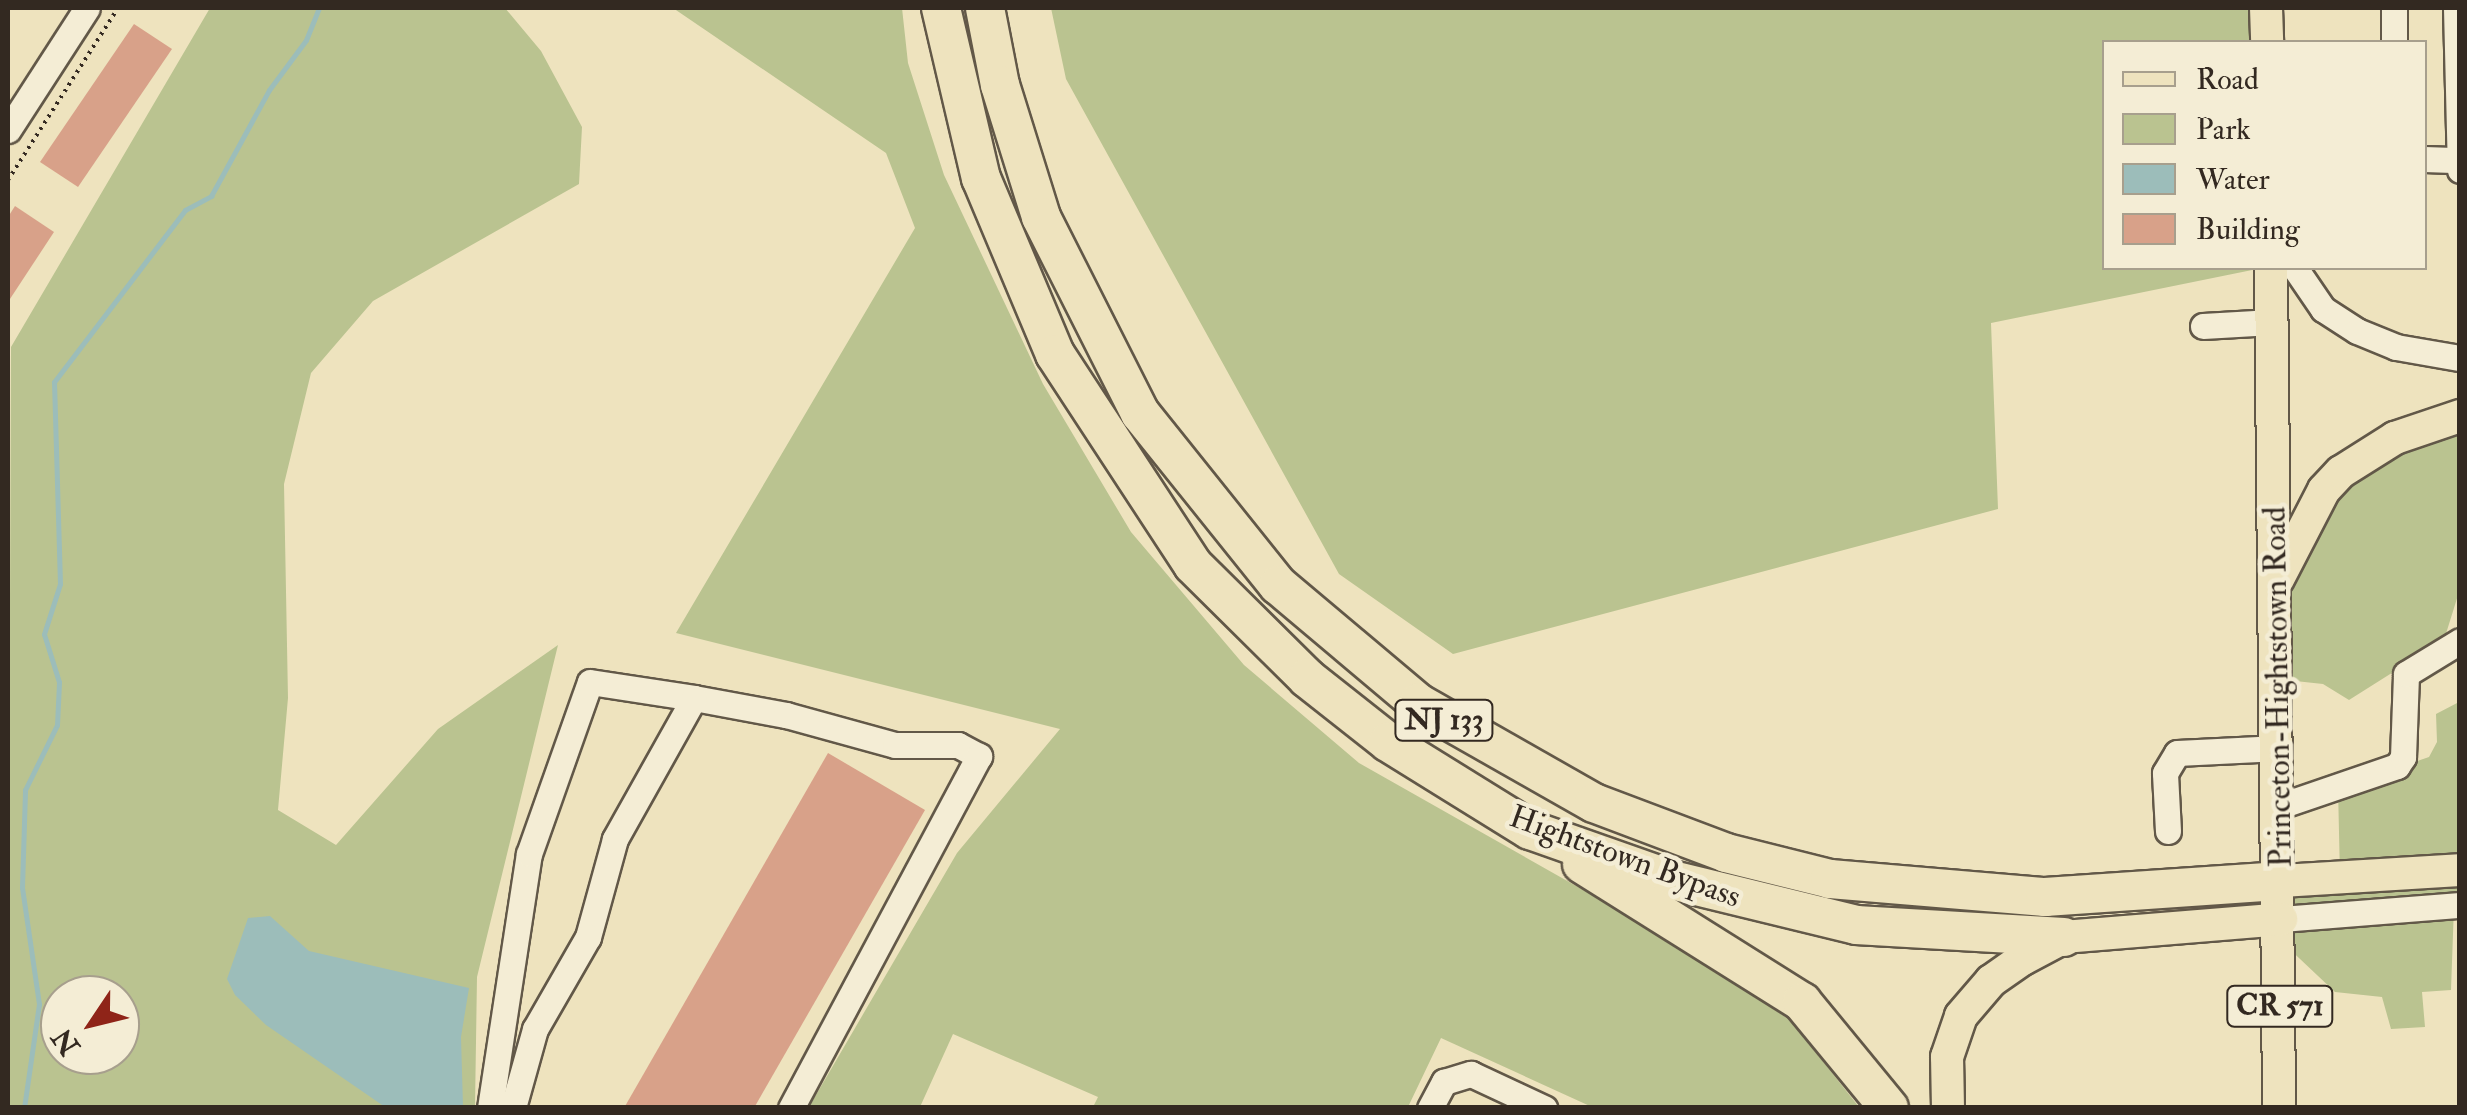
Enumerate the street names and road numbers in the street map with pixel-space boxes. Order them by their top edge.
street label: Princeton-Hightstown Road [2256,506,2300,868]
road number: NJ 133 [1394,695,1494,745]
street label: Hightstown Bypass [1504,797,1746,917]
road number: CR 571 [2225,981,2335,1031]

